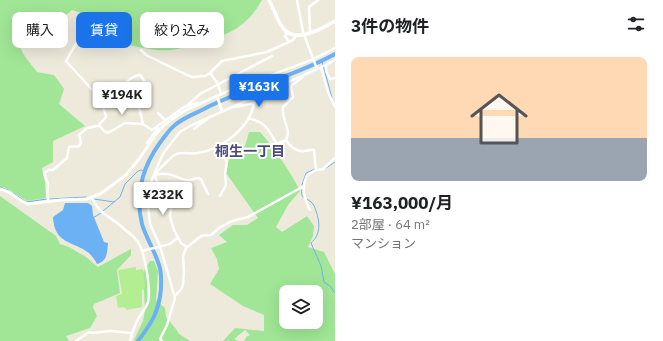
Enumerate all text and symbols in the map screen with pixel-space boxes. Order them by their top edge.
chip: 購入 [12,12,68,48]
chip: 賃貸 [76,12,132,48]
chip: 絞り込み [140,12,224,48]
icon: filters [625,13,647,35]
text: 3件の物件 [351,15,429,37]
pin: ¥163K [231,74,287,108]
text: ¥163K [239,78,279,95]
pin: ¥194K [94,82,150,116]
icon: home [463,83,535,155]
text: ¥194K [102,86,142,103]
district label: 桐生一丁目 [215,142,285,160]
pin: ¥232K [135,182,191,216]
text: ¥232K [143,186,183,203]
text: ¥163,000/月 [351,192,453,214]
text: 2部屋 · 64 m² [351,216,430,233]
text: マンション [351,235,416,252]
map controls [279,285,323,329]
button: layers [279,285,323,329]

